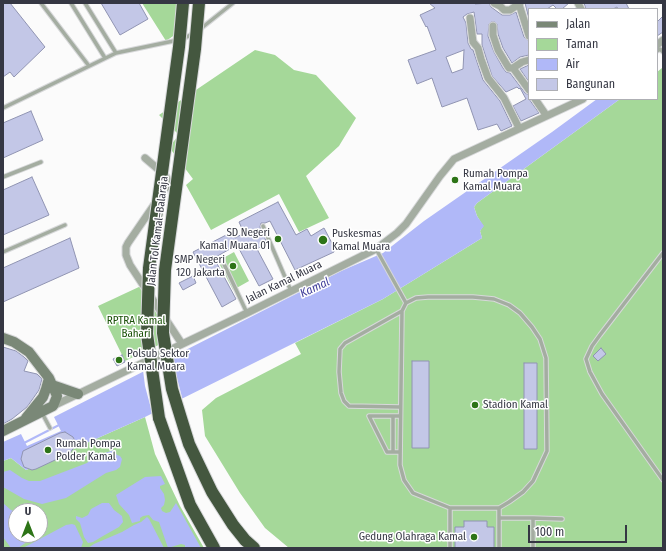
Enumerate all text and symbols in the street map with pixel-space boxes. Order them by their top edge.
legend [528,8,658,100]
text: Jalan [566,17,590,31]
text: Taman [566,37,598,51]
text: Air [566,57,580,71]
text: Bangunan [566,77,615,91]
place label: Rumah Pompa Kamal Muara [463,167,528,193]
marker: Rumah Pompa Kamal Muara [450,175,460,185]
street label: Jalan Tol Kamal–Balaraja [145,176,171,286]
place label: SD Negeri Kamal Muara 01 [199,226,270,252]
place label: Puskesmas Kamal Muara [332,227,390,253]
marker: SD Negeri Kamal Muara 01 [273,234,283,244]
marker: Puskesmas Kamal Muara [317,234,329,246]
place label: SMP Negeri 120 Jakarta [174,253,225,279]
street label: Jalan Kamal Muara [244,258,324,306]
marker: SMP Negeri 120 Jakarta [228,261,238,271]
water label: Kamal [298,275,332,301]
park label: RPTRA Kamal Bahari [107,314,165,340]
place label: Polsub Sektor Kamal Muara [127,347,189,373]
marker: Polsub Sektor Kamal Muara [114,355,124,365]
place label: Stadion Kamal [483,398,548,412]
marker: Stadion Kamal [470,400,480,410]
place label: Rumah Pompa Polder Kamal [56,437,121,463]
marker: Rumah Pompa Polder Kamal [43,445,53,455]
north arrow [8,503,48,543]
text: U [25,505,31,518]
scale bar [530,517,629,543]
text: 100 m [535,525,564,539]
place label: Gedung Olahraga Kamal [359,530,466,544]
marker: Gedung Olahraga Kamal [469,532,479,542]

